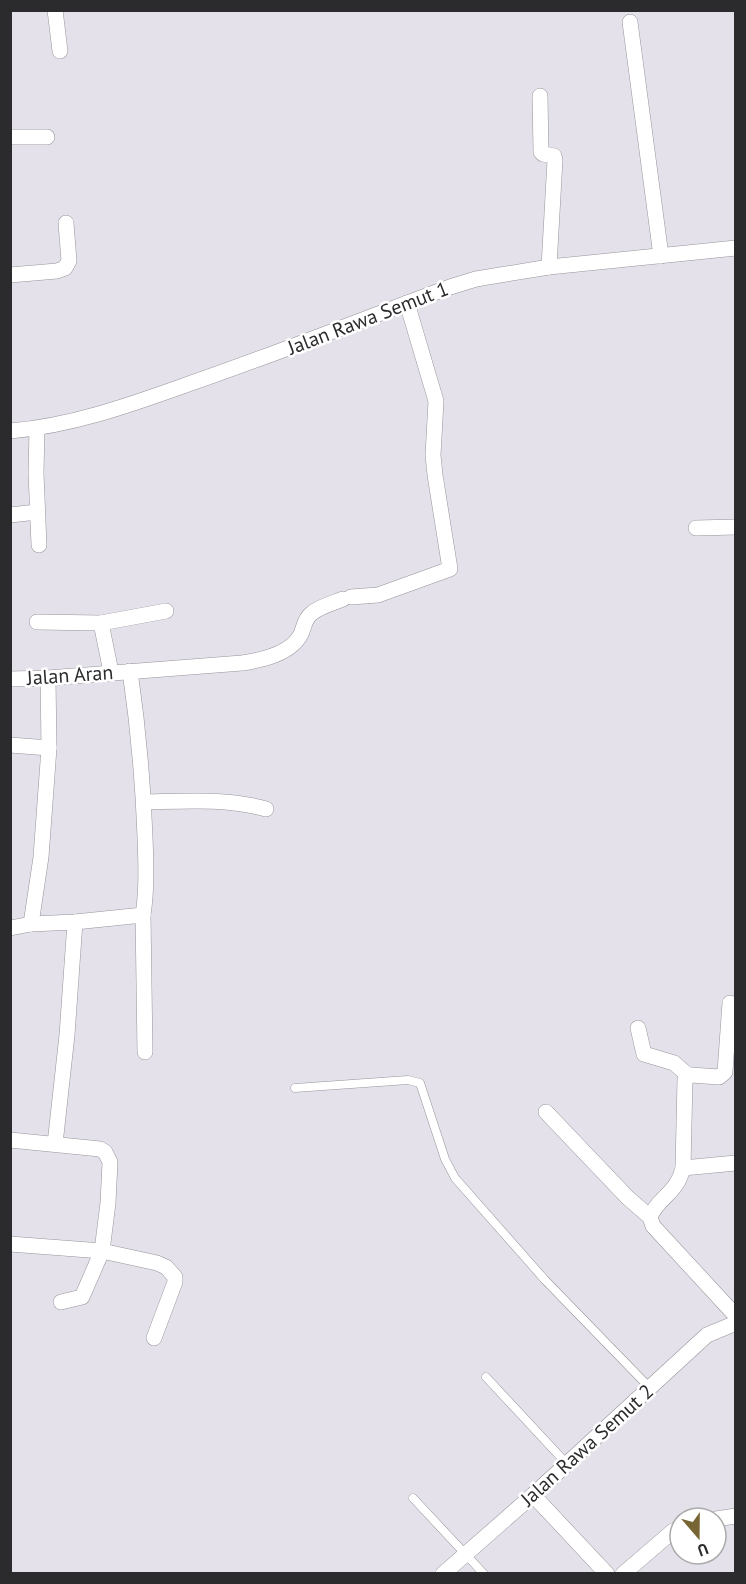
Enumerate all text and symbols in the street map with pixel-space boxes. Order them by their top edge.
street label: Jalan Rawa Semut 1 [283,275,452,361]
street label: Jalan Aran [25,659,114,691]
street label: Jalan Rawa Semut 2 [514,1378,659,1512]
north arrow [668,1506,728,1566]
text: U [695,1539,711,1561]

